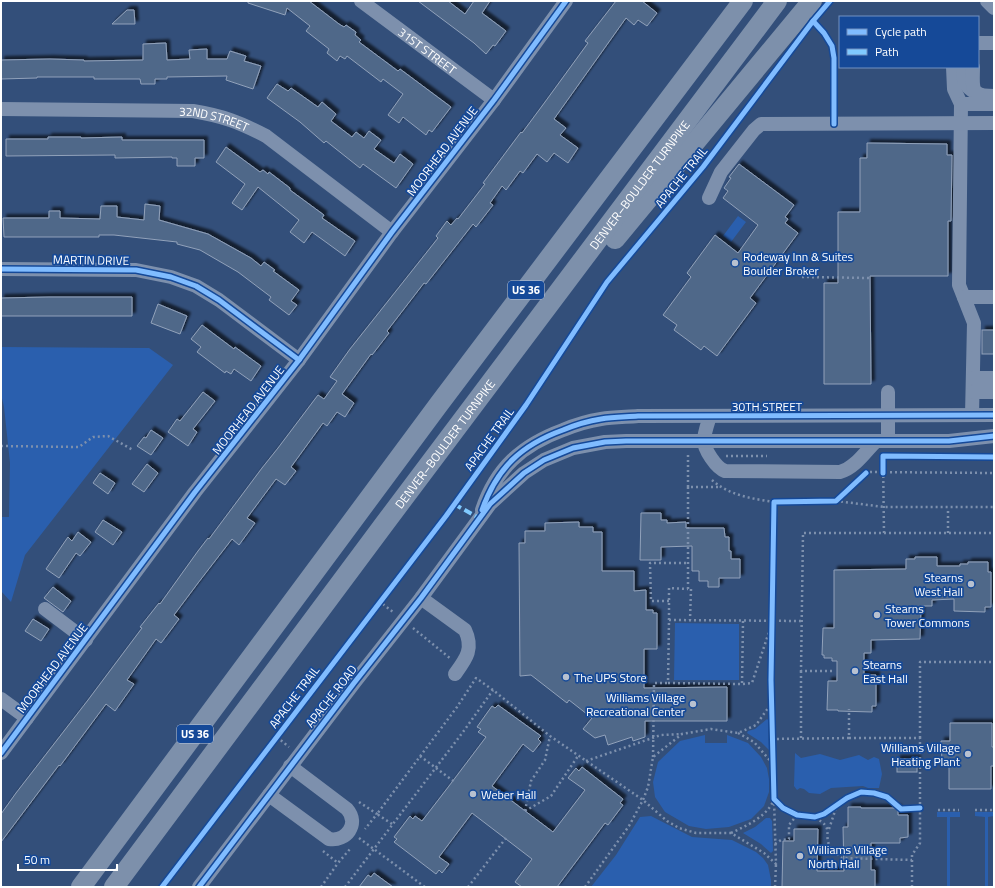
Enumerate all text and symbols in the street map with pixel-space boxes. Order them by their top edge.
legend [839,16,979,68]
street label: 31ST STREET [394,22,461,79]
text: Cycle path [875,22,927,41]
text: Path [875,42,899,61]
street label: 32ND STREET [179,101,253,136]
street label: MOORHEAD AVENUE [402,102,482,200]
street label: DENVER–BOULDER TURNPIKE [584,116,694,253]
street label: APACHE TRAIL [650,142,712,212]
place label: Rodeway Inn & Suites Boulder Broker [743,247,854,280]
street label: MARTIN DRIVE [53,250,130,270]
marker: Rodeway Inn & Suites Boulder Broker [730,258,740,268]
road number: US 36 [508,281,544,299]
street label: MOORHEAD AVENUE [207,361,289,459]
street label: DENVER–BOULDER TURNPIKE [390,375,500,512]
street label: 30TH STREET [732,397,803,416]
street label: APACHE TRAIL [459,403,519,475]
place label: Stearns West Hall [914,568,963,601]
marker: Stearns West Hall [966,579,976,589]
place label: Stearns Tower Commons [885,599,970,632]
marker: Stearns Tower Commons [872,610,882,620]
street label: MOORHEAD AVENUE [12,619,92,717]
place label: Stearns East Hall [863,655,908,688]
street label: APACHE ROAD [300,660,362,731]
street label: APACHE TRAIL [264,661,324,732]
marker: Stearns East Hall [850,666,860,676]
place label: The UPS Store [574,668,646,687]
marker: The UPS Store [561,672,571,682]
place label: Williams Village Recreational Center [586,688,685,721]
marker: Williams Village Recreational Center [688,699,698,709]
road number: US 36 [177,725,213,743]
place label: Williams Village Heating Plant [881,738,961,771]
marker: Williams Village Heating Plant [963,749,973,759]
place label: Weber Hall [481,785,536,804]
marker: Weber Hall [468,789,478,799]
place label: Williams Village North Hall [808,840,887,873]
scale bar [18,846,117,872]
text: 50 m [24,850,50,869]
marker: Williams Village North Hall [795,851,805,861]

